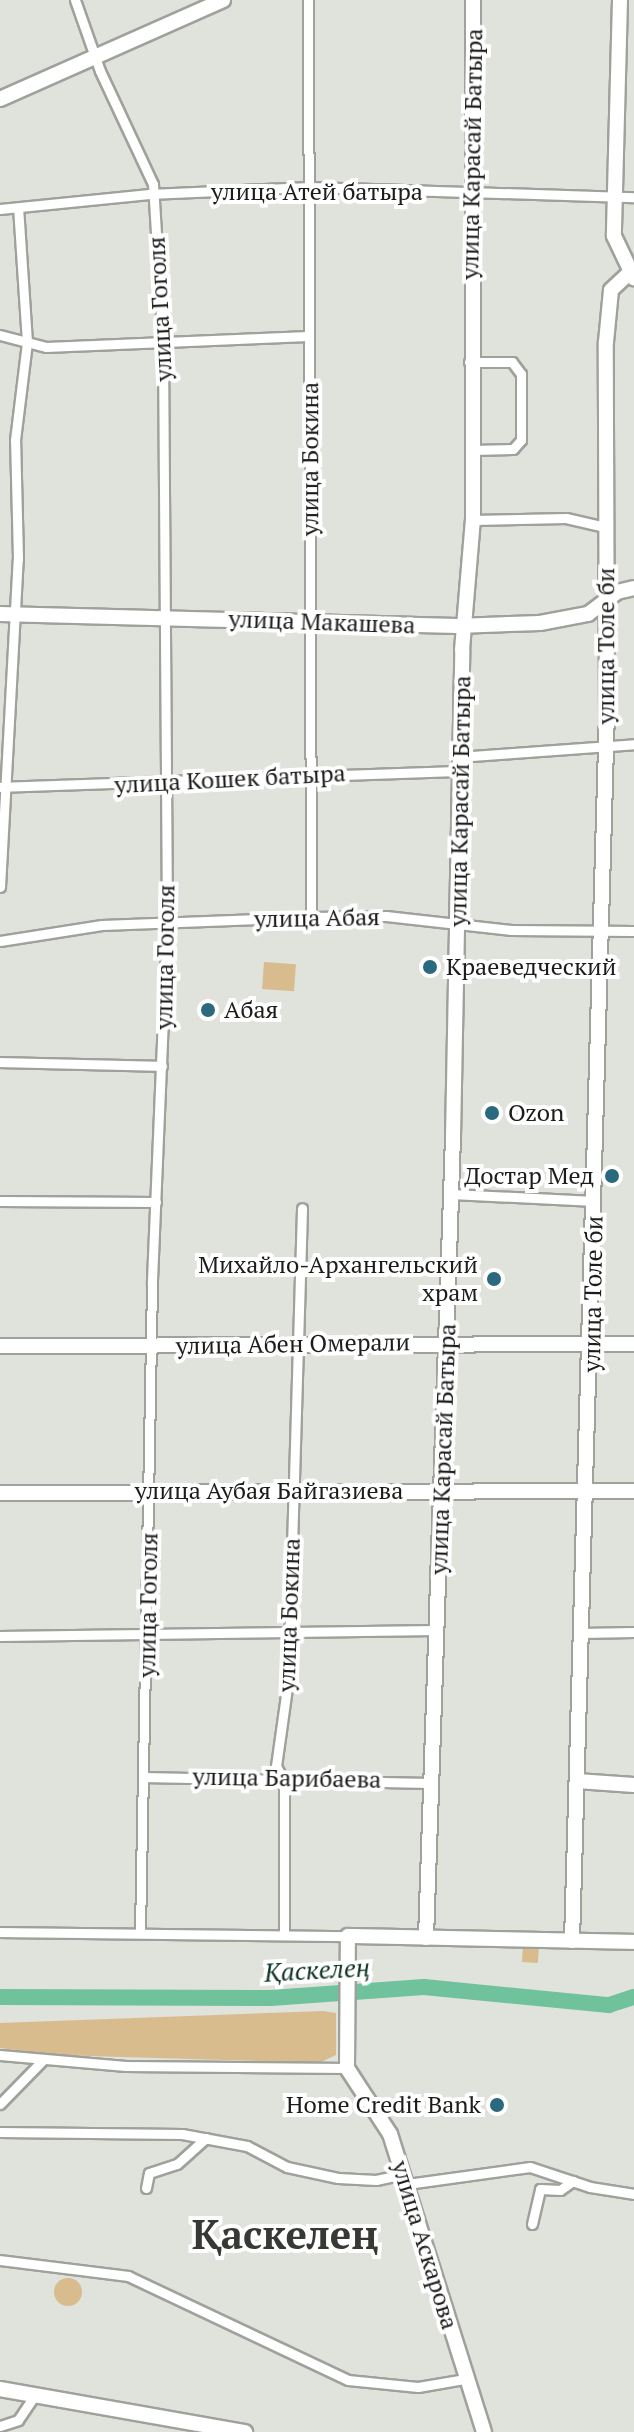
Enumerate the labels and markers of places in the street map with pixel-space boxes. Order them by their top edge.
place label: Краеведческий [446,953,616,981]
marker: Краеведческий [421,958,439,976]
place label: Абая [224,996,278,1024]
marker: Абая [199,1001,217,1019]
place label: Ozon [508,1099,564,1127]
marker: Ozon [483,1104,501,1122]
place label: Достар Мед [464,1162,594,1190]
marker: Достар Мед [601,1165,623,1187]
place label: Михайло-Архангельский храм [198,1251,478,1307]
marker: Михайло-Архангельский храм [485,1270,503,1288]
place label: Home Credit Bank [286,2091,481,2119]
marker: Home Credit Bank [488,2096,506,2114]

